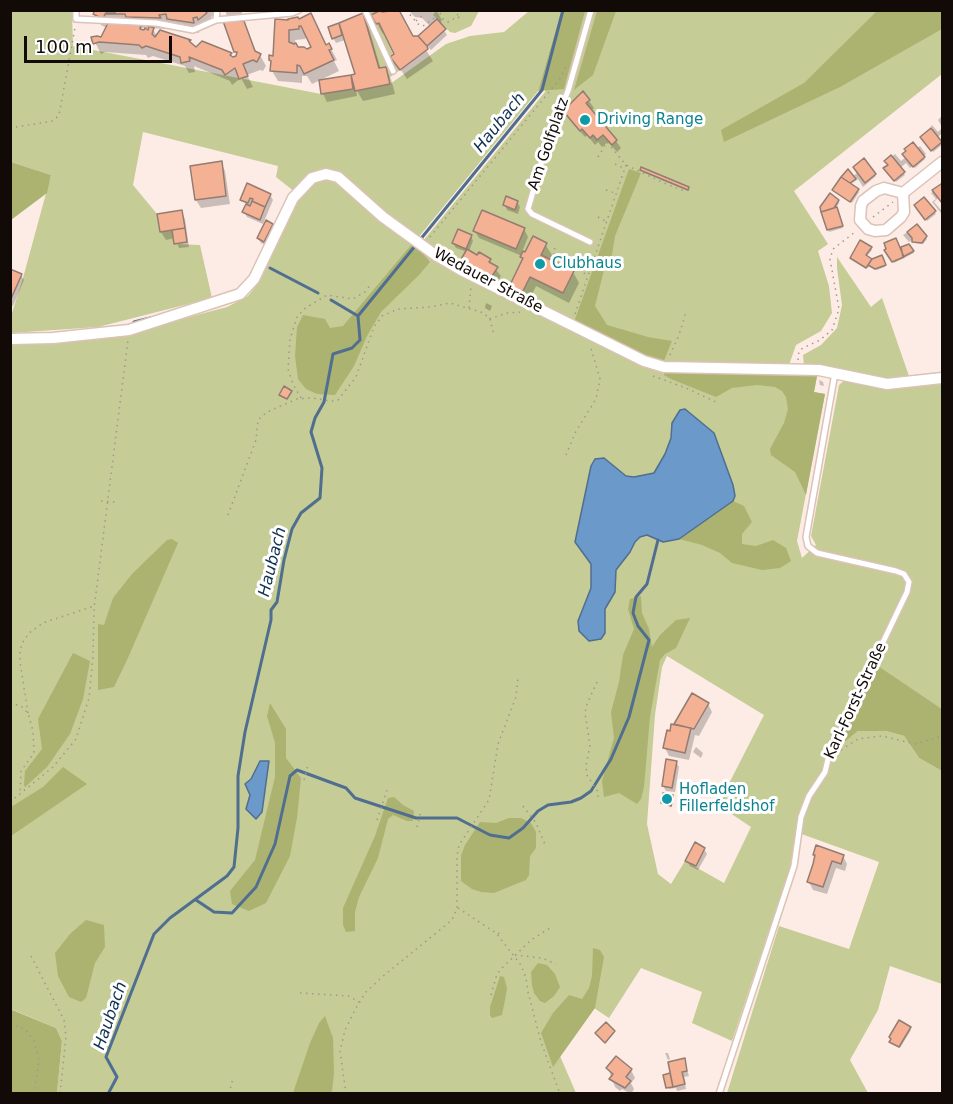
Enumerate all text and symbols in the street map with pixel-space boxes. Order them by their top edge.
scale bar [27,24,176,62]
text: 100 m [35,36,93,57]
water label: Haubach [470,89,530,157]
street label: Am Golfplatz [525,95,573,193]
place label: Driving Range [597,111,703,129]
marker: Driving Range [578,113,592,127]
street label: Wedauer Straße [430,245,546,317]
place label: Clubhaus [552,255,622,273]
marker: Clubhaus [533,257,547,271]
water label: Haubach [255,525,291,599]
street label: Karl-Forst-Straße [821,640,891,762]
place label: Hofladen Fillerfeldshof [679,781,774,816]
marker: Hofladen Fillerfeldshof [660,792,674,806]
water label: Haubach [90,979,132,1053]

